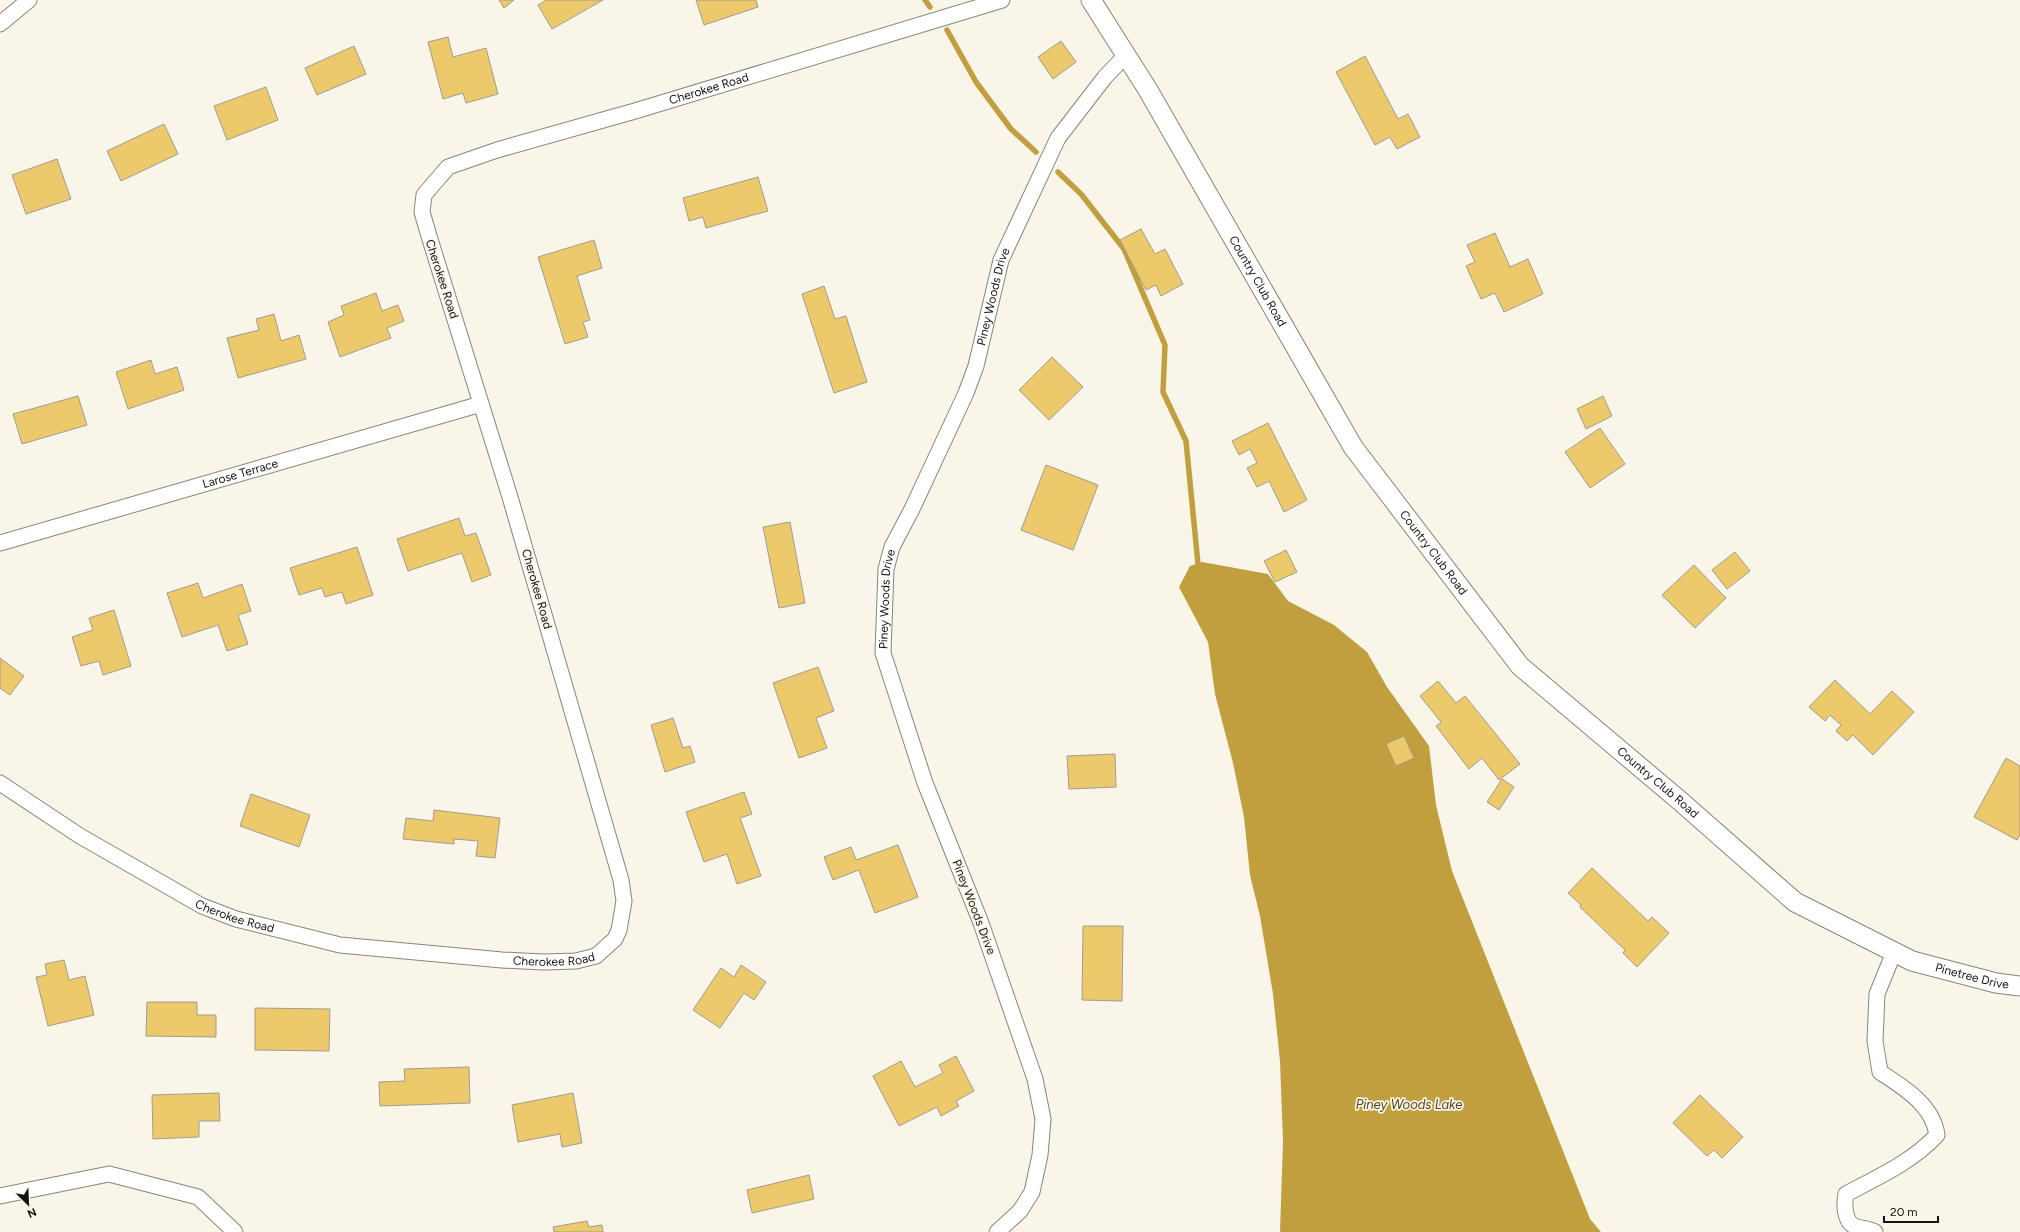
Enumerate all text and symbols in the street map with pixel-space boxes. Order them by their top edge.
street label: Cherokee Road [667,70,750,107]
street label: Country Club Road [1226,233,1289,329]
street label: Cherokee Road [423,238,461,320]
street label: Piney Woods Drive [974,245,1013,347]
street label: Larose Terrace [201,456,280,491]
street label: Country Club Road [1397,508,1470,598]
street label: Piney Woods Drive [876,547,898,649]
street label: Cherokee Road [519,548,555,630]
street label: Country Club Road [1614,744,1701,821]
street label: Piney Woods Drive [949,858,999,957]
street label: Cherokee Road [193,897,276,935]
street label: Cherokee Road [513,950,596,969]
street label: Pinetree Drive [1934,960,2010,992]
water label: Piney Woods Lake [1356,1097,1462,1112]
north arrow [8,1184,48,1224]
scale bar [1884,1198,1938,1224]
text: N [25,1205,38,1220]
text: 20 m [1890,1205,1918,1219]

